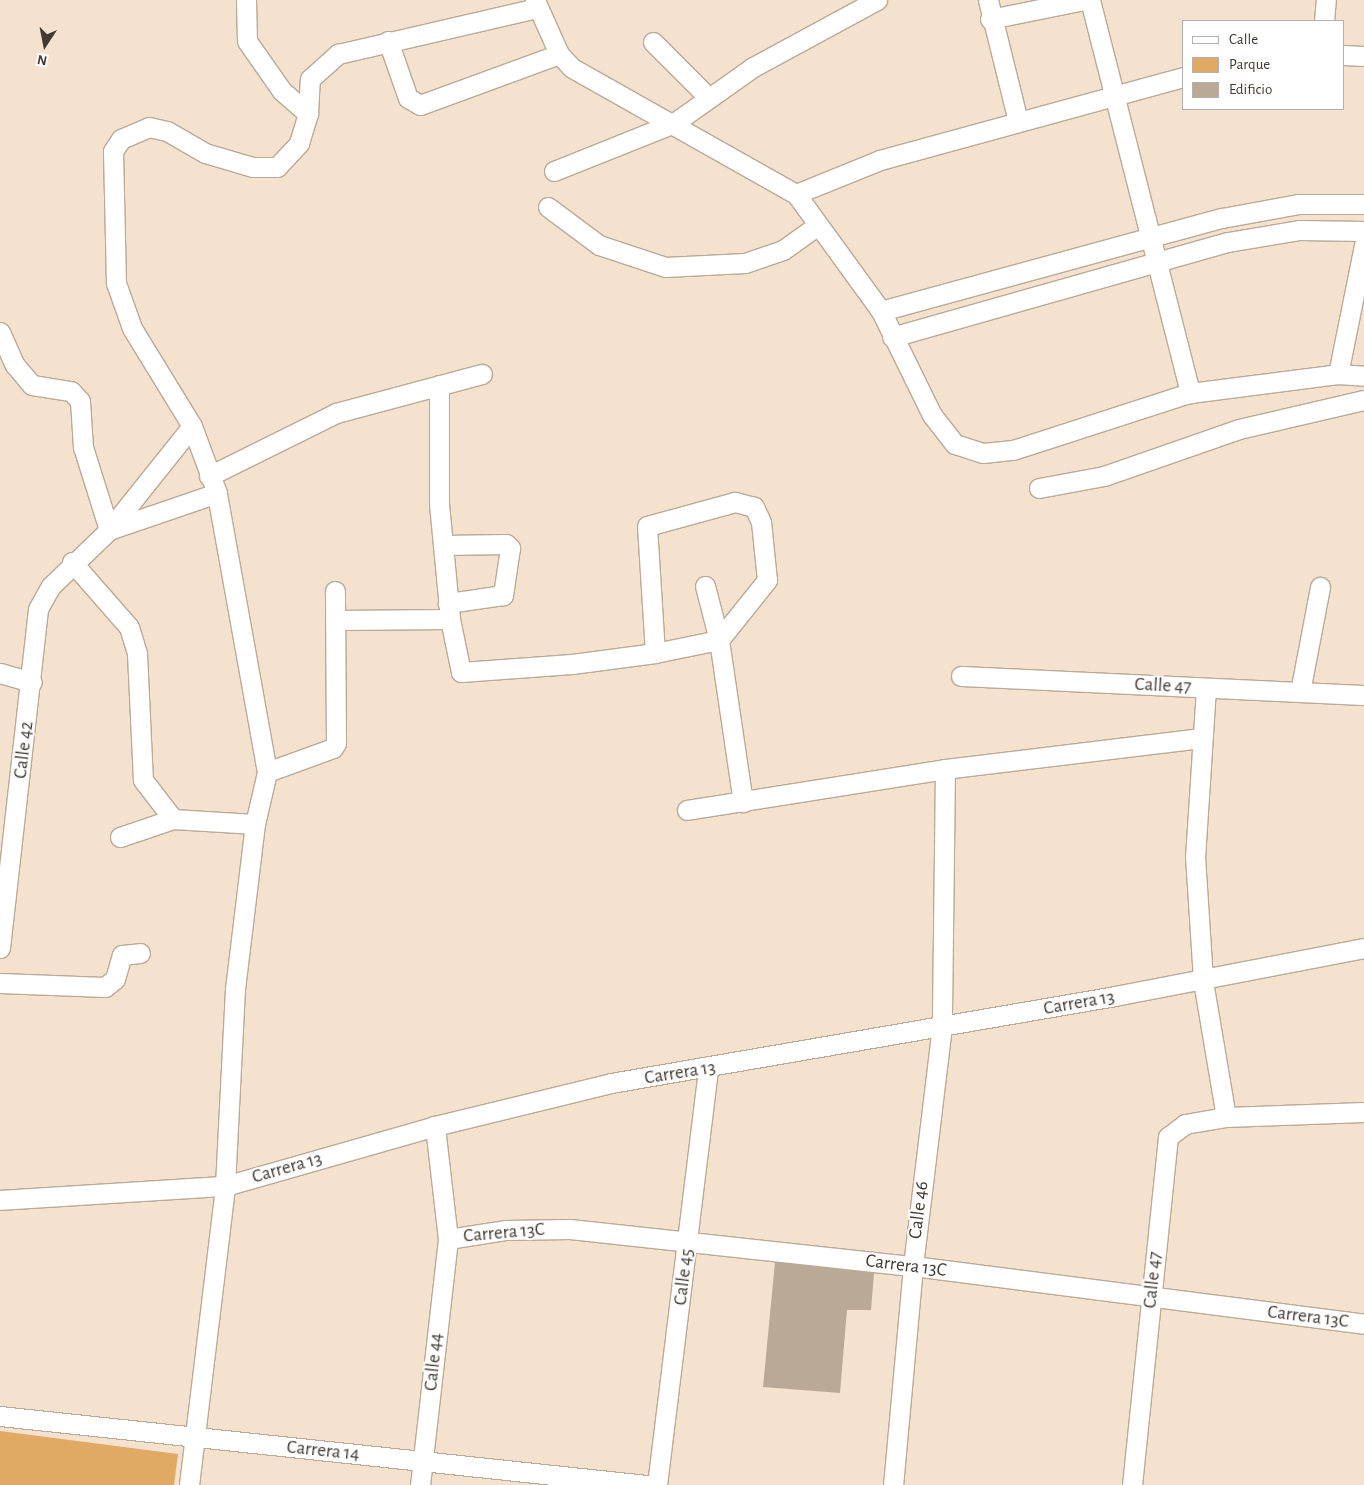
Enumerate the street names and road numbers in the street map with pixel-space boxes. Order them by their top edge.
street label: Calle 47 [1134,673,1192,699]
street label: Calle 42 [9,720,39,780]
street label: Carrera 13 [1042,986,1116,1020]
street label: Carrera 13 [643,1056,717,1090]
street label: Carrera 13 [249,1147,325,1189]
street label: Calle 46 [904,1180,934,1240]
street label: Carrera 13C [462,1218,546,1248]
street label: Calle 45 [669,1247,699,1307]
street label: Carrera 13C [864,1250,948,1282]
street label: Calle 47 [1139,1250,1167,1310]
street label: Carrera 13C [1266,1301,1350,1333]
street label: Calle 44 [420,1332,448,1392]
street label: Carrera 14 [285,1436,361,1466]

